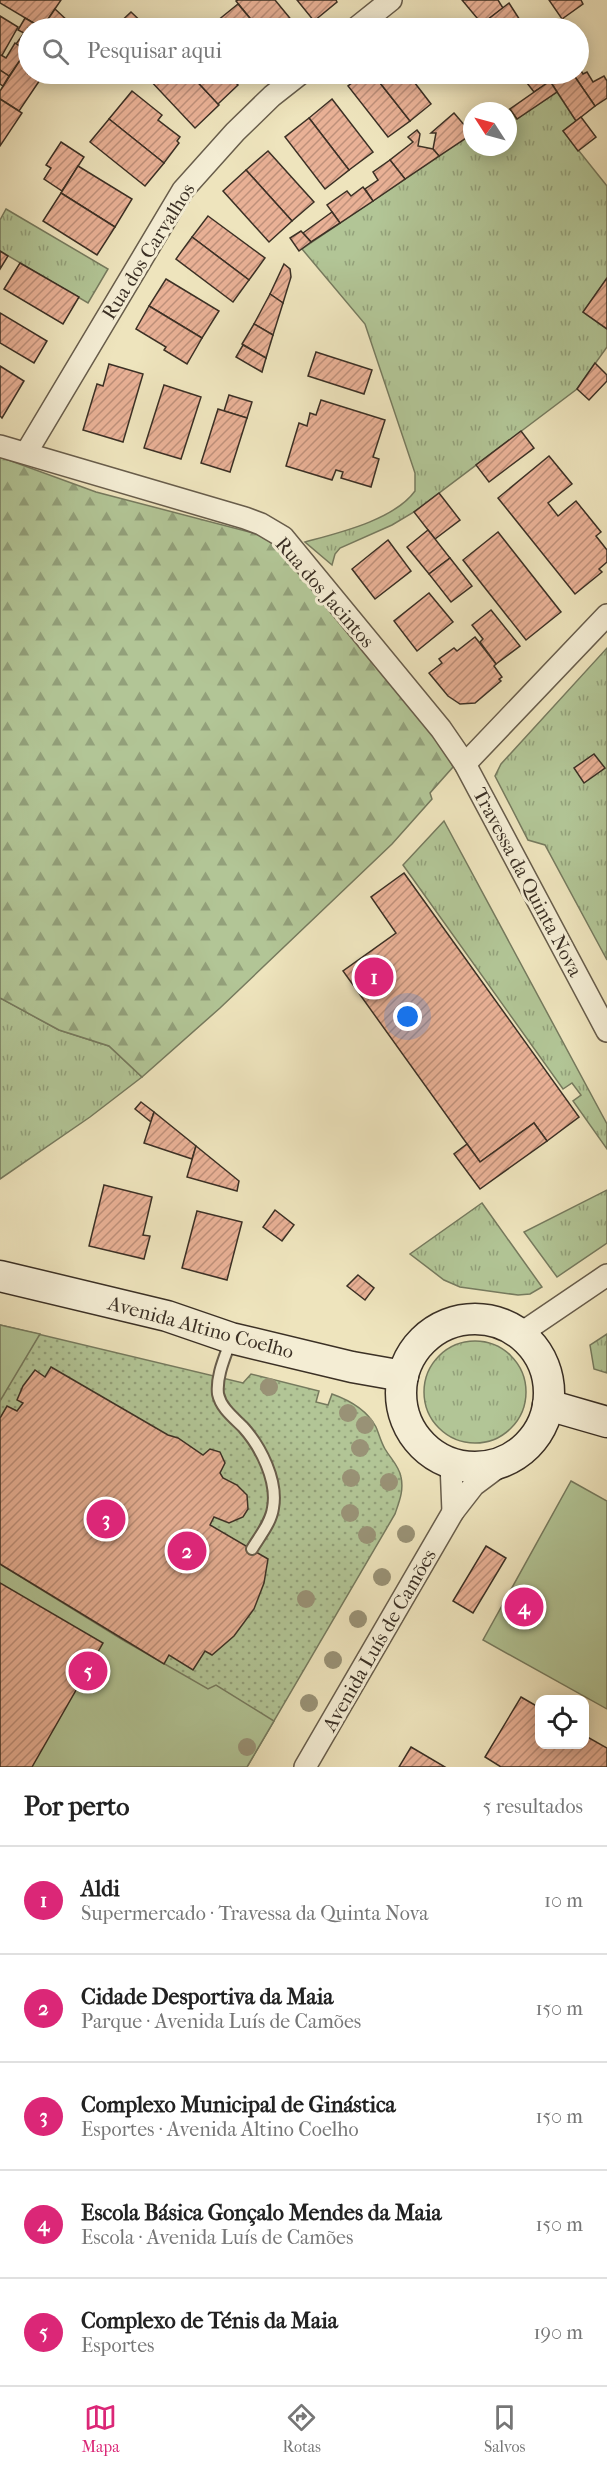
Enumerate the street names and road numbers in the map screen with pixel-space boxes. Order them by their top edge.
street label: Rua dos Carvalhos [97,179,200,324]
street label: Rua dos Jacintos [270,532,379,652]
street label: Travessa da Quinta Nova [468,784,587,981]
street label: Avenida Altino Coelho [104,1291,296,1363]
street label: Avenida Luís de Camões [317,1545,441,1736]

